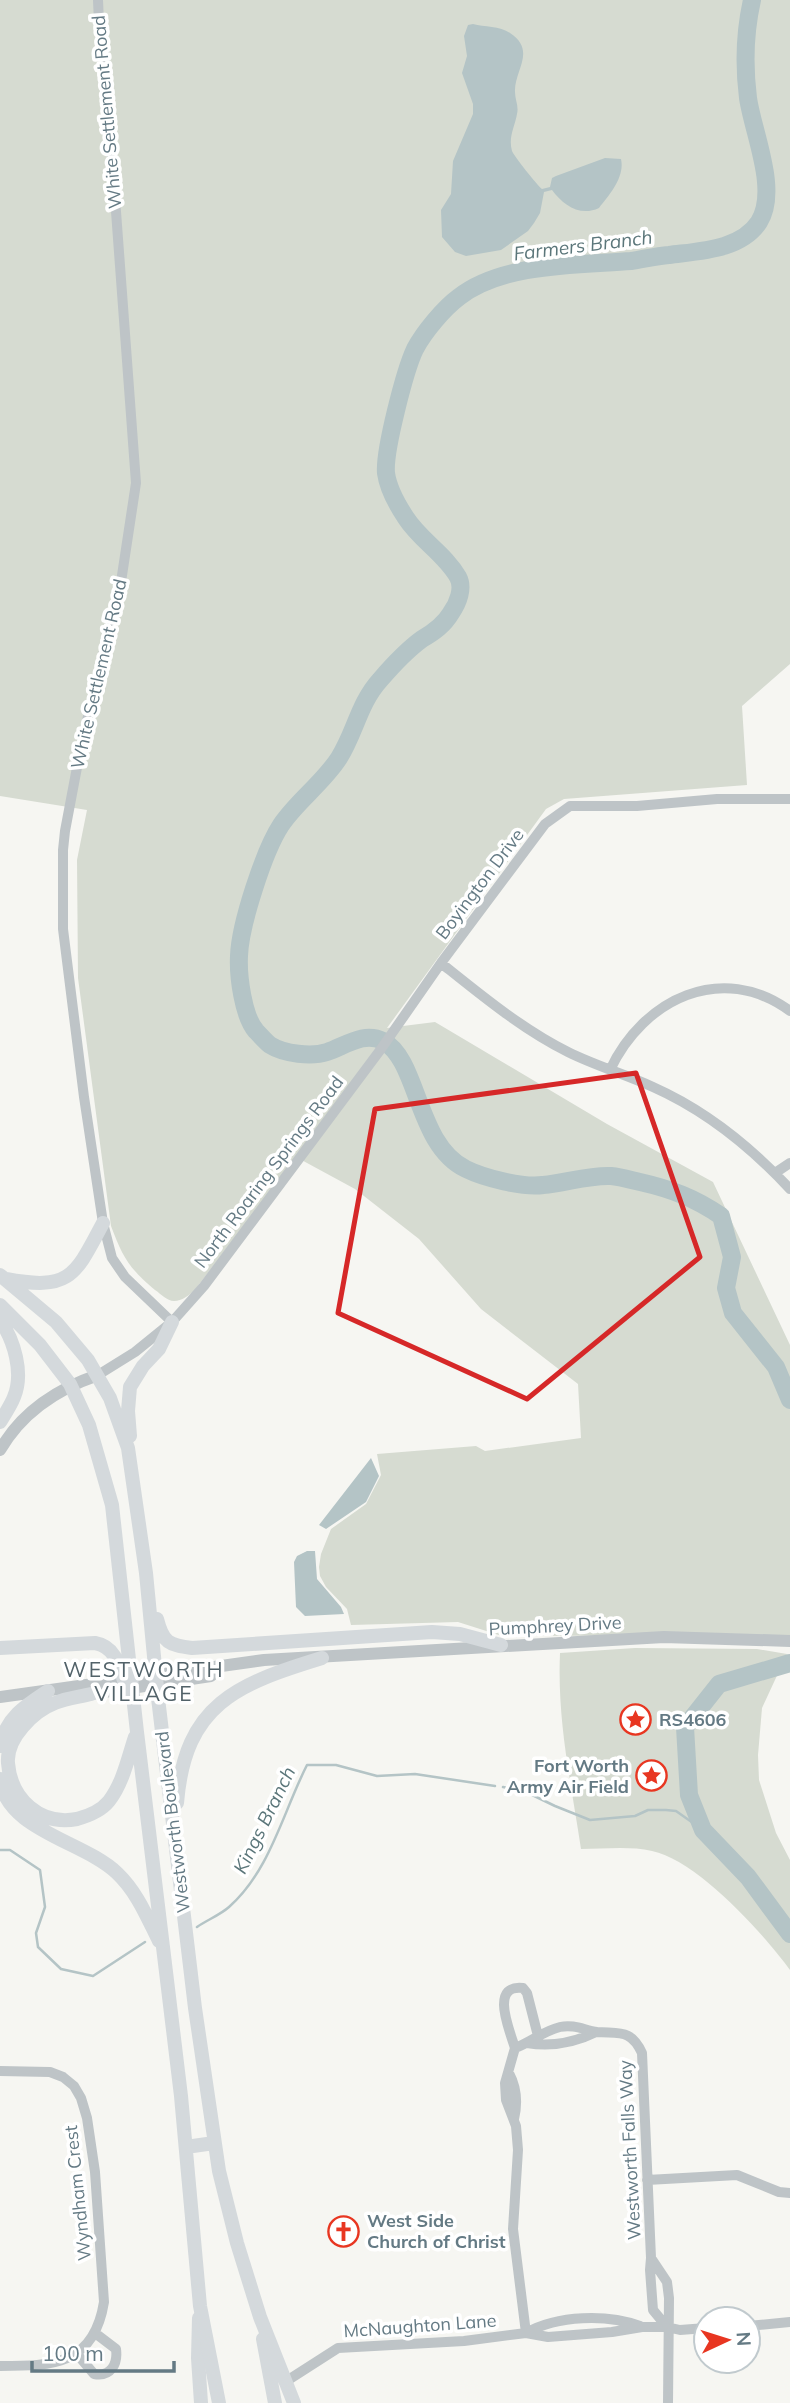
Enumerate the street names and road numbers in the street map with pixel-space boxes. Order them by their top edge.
street label: White Settlement Road [87,14,126,210]
street label: White Settlement Road [65,577,132,771]
street label: Boyington Drive [430,824,529,944]
street label: North Roaring Springs Road [189,1071,348,1272]
street label: Pumphrey Drive [488,1611,622,1640]
street label: Westworth Boulevard [150,1730,195,1914]
street label: Westworth Falls Way [613,2059,646,2241]
street label: Wyndham Crest [59,2124,96,2262]
street label: McNaughton Lane [343,2309,497,2342]

